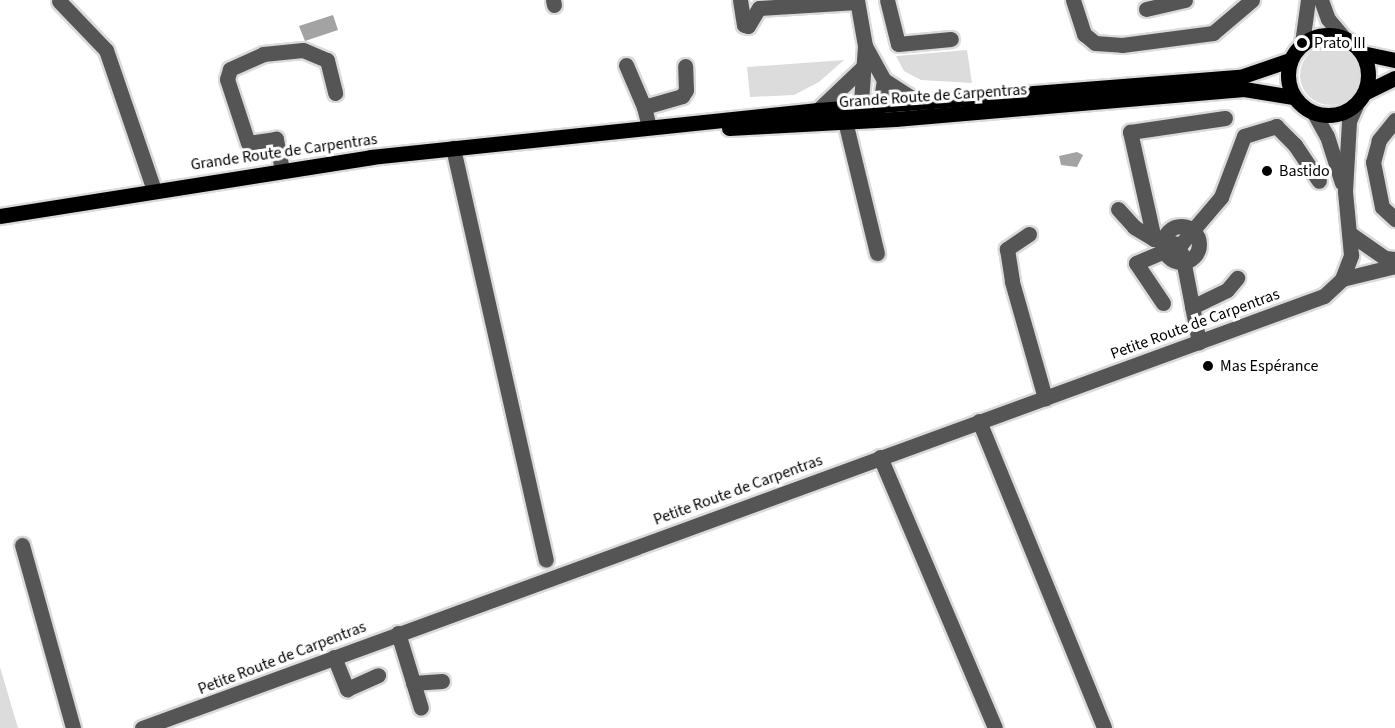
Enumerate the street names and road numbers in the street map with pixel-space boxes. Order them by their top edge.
street label: Grande Route de Carpentras [838,80,1028,112]
street label: Grande Route de Carpentras [189,129,379,175]
street label: Petite Route de Carpentras [1108,284,1282,364]
street label: Petite Route de Carpentras [651,450,825,530]
street label: Petite Route de Carpentras [195,617,369,699]

